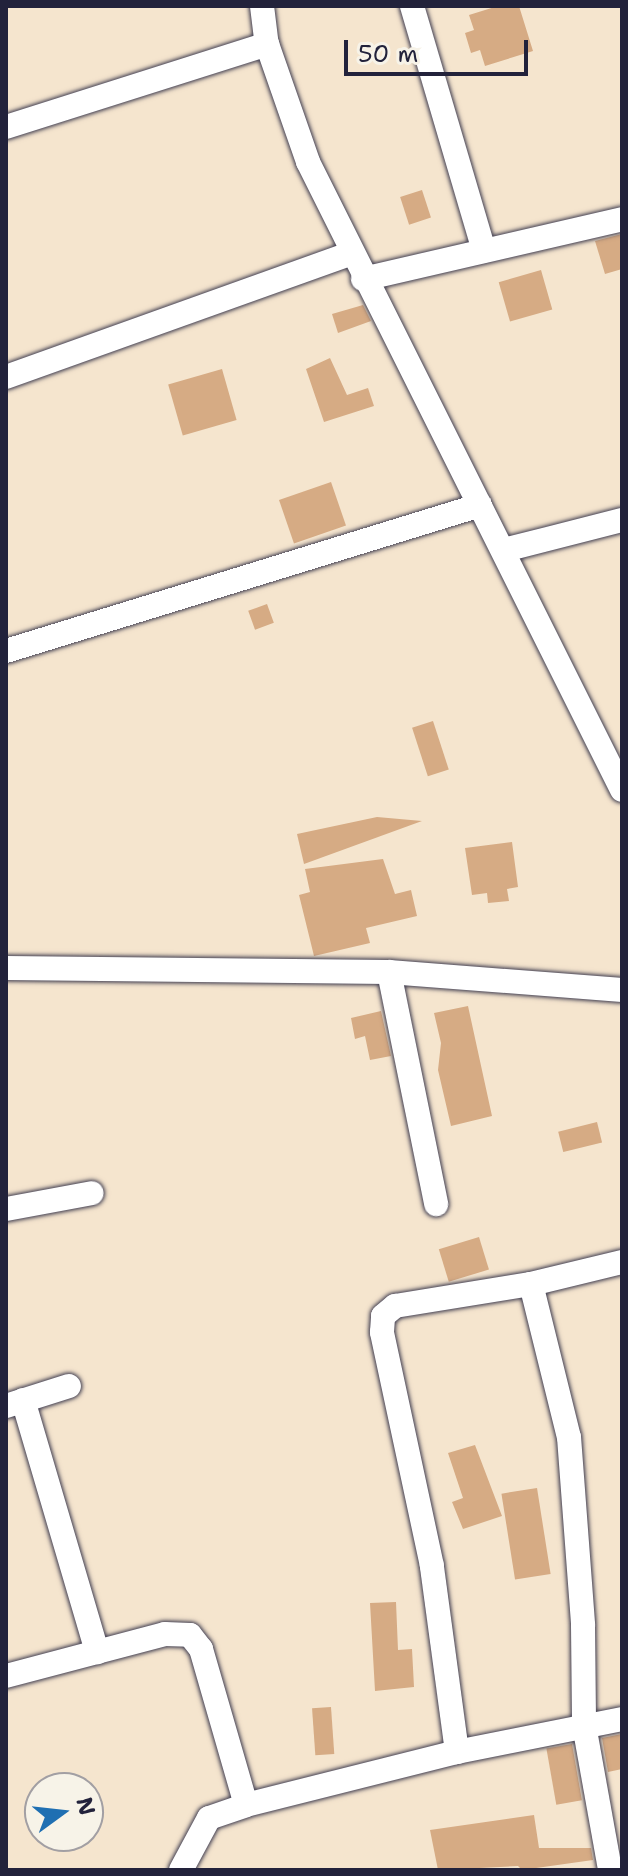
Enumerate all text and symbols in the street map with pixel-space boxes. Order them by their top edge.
scale bar [348,24,532,74]
text: 50 m [358,38,418,70]
north arrow [24,1772,104,1852]
text: N [69,1794,102,1818]

